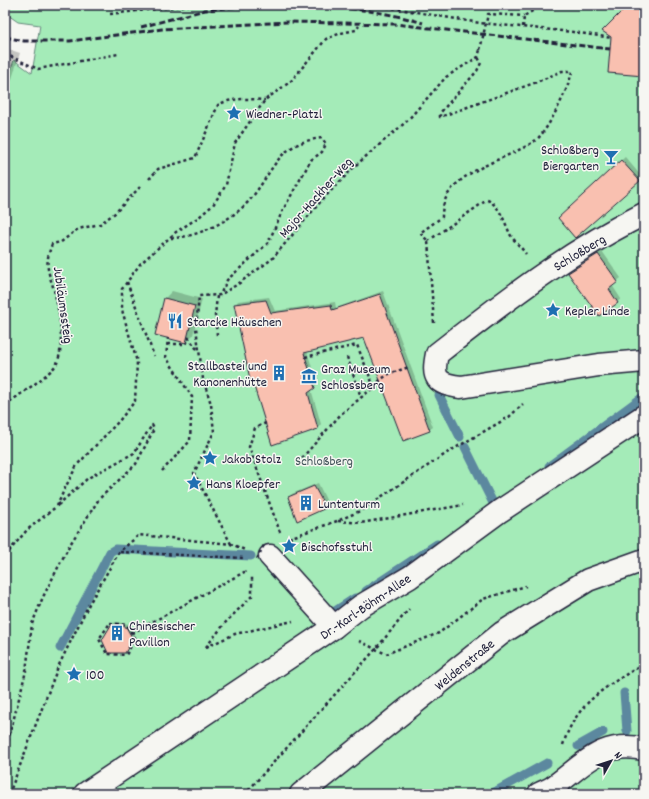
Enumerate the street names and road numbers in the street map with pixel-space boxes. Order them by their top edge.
street label: Major-Hackher-Weg [275,154,358,243]
street label: Schloßberg [550,230,610,277]
street label: Jubiläumssteig [47,265,77,345]
street label: Dr.-Karl-Böhm-Allee [317,570,416,646]
street label: Weldenstraße [431,635,500,696]

